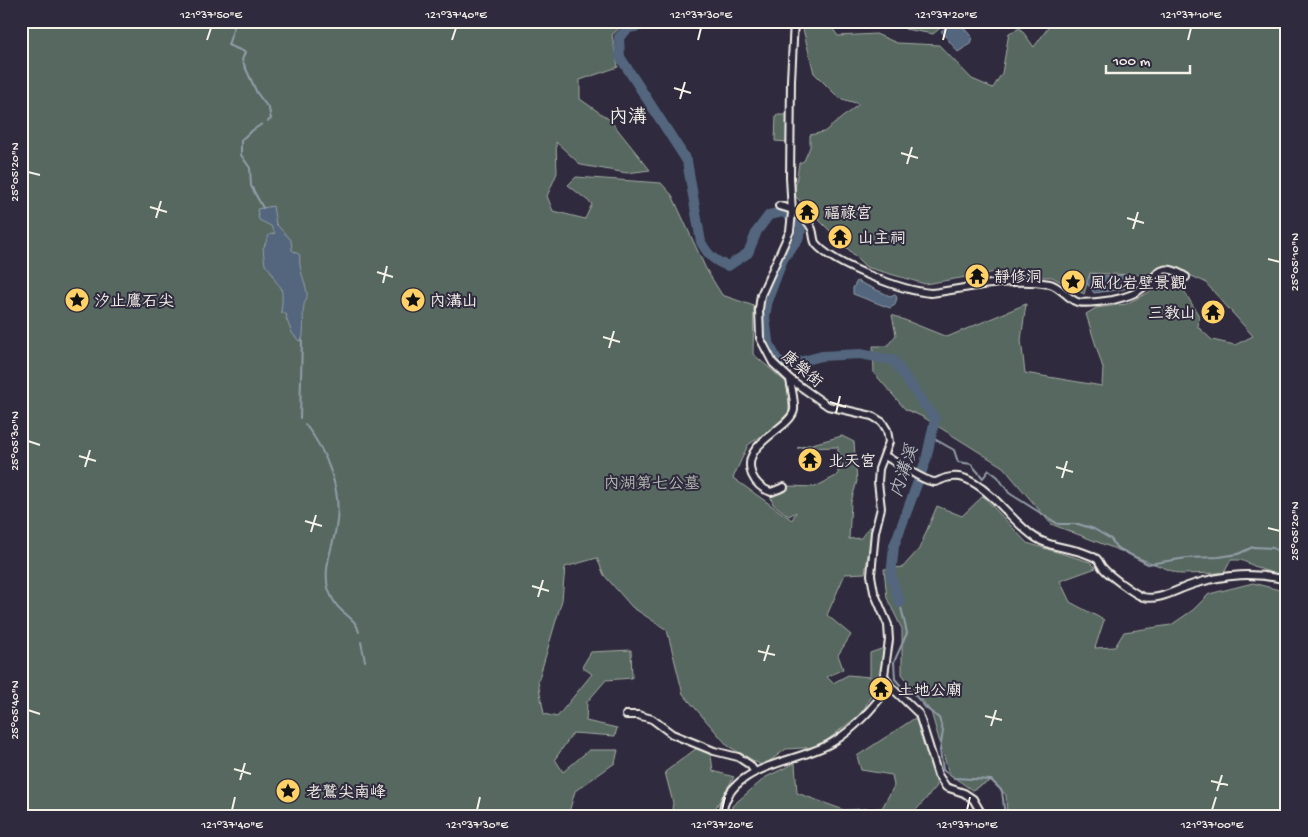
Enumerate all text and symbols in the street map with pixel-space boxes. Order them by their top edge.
text: 121°37'50"E [179,9,243,23]
text: 121°37'40"E [424,9,487,23]
text: 121°37'30"E [669,9,733,23]
text: 121°37'20"E [914,9,977,23]
text: 121°37'10"E [1160,9,1222,23]
scale bar [1106,42,1189,74]
text: 100 m [1112,53,1151,71]
district label: 內溝 [609,106,647,130]
text: 25°05'20"N [9,142,23,202]
temple icon: 福祿宮 [794,199,820,225]
place label: 福祿宮 [824,204,872,225]
temple icon: 山主祠 [827,224,853,250]
place label: 山主祠 [858,229,906,250]
text: 25°05'10"N [1289,233,1303,291]
temple icon: 靜修洞 [964,263,990,289]
place label: 靜修洞 [994,269,1042,289]
place icon: 風化岩壁景觀 [1060,269,1086,295]
place label: 風化岩壁景觀 [1090,274,1186,295]
place icon: 汐止鷹石尖 [64,287,90,313]
place icon: 內溝山 [400,287,426,313]
place label: 汐止鷹石尖 [94,292,174,313]
place label: 內溝山 [430,292,478,313]
temple icon: 三教山 [1200,299,1226,325]
place label: 三教山 [1148,305,1196,325]
street label: 康樂街 [776,346,827,393]
text: 25°05'30"N [9,411,23,471]
water label: 內溝溪 [886,442,924,501]
temple icon: 北天宮 [797,447,823,473]
place label: 北天宮 [828,452,876,473]
park label: 內湖第七公墓 [604,474,700,495]
text: 25°05'20"N [1289,501,1303,561]
temple icon: 土地公廟 [868,676,894,702]
text: 25°05'40"N [9,680,23,740]
place label: 土地公廟 [898,681,962,702]
place icon: 老鷲尖南峰 [275,778,301,804]
place label: 老鷲尖南峰 [306,783,386,804]
text: 121°37'40"E [200,819,263,833]
text: 121°37'30"E [445,819,509,833]
text: 121°37'20"E [690,819,753,833]
text: 121°37'10"E [936,819,998,833]
text: 121°37'00"E [1180,819,1244,833]

